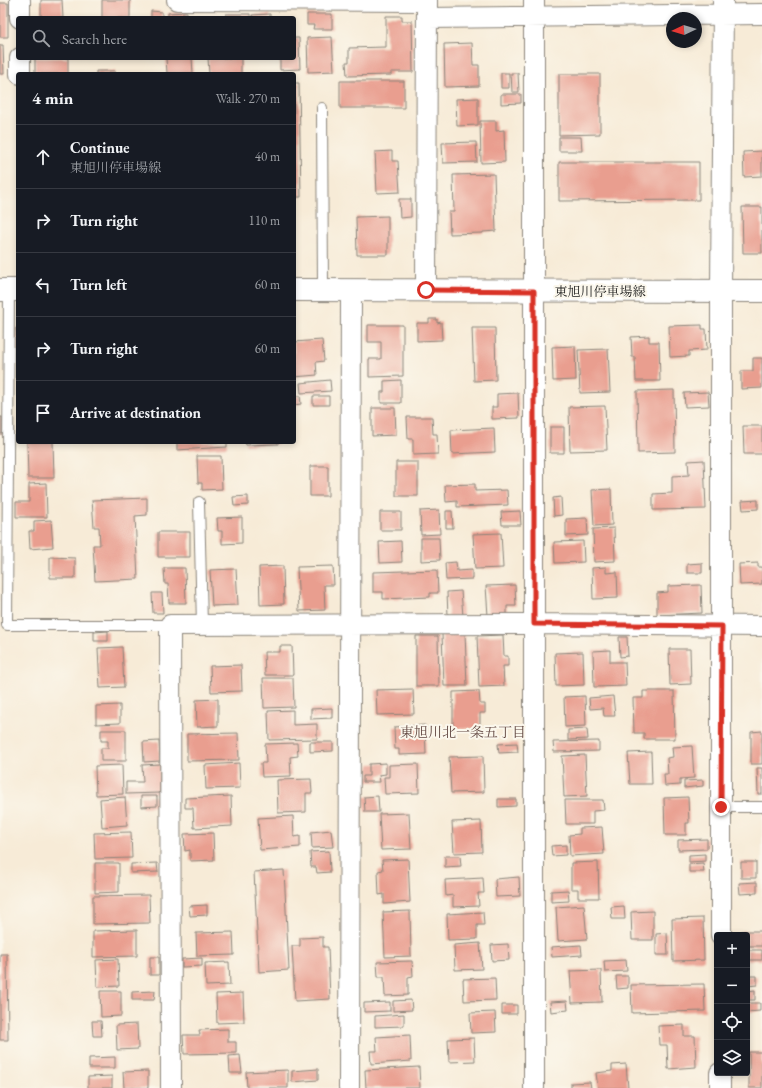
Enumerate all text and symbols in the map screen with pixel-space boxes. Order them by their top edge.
north arrow [666,12,702,48]
search box [16,16,296,60]
icon: search [30,27,52,49]
text: Search here [62,29,127,48]
text: 4 min [32,87,73,109]
text: Walk · 270 m [216,90,280,107]
text: Continue [70,138,130,157]
icon: ahead [32,146,54,168]
text: 40 m [255,148,280,165]
text: 東旭川停車場線 [70,159,161,176]
icon: right [32,210,54,232]
text: Turn right [70,211,138,230]
text: 110 m [249,212,280,229]
icon: left [32,274,54,296]
text: Turn left [70,275,127,294]
text: 60 m [255,276,280,293]
route start [417,281,435,299]
street label: 東旭川停車場線 [554,283,646,300]
icon: right [32,338,54,360]
text: Turn right [70,339,138,358]
text: 60 m [255,340,280,357]
icon: arrive [32,402,54,424]
text: Arrive at destination [70,403,201,422]
district label: 東旭川北一条五丁目 [400,723,526,741]
route end [712,798,730,816]
map controls [714,932,750,1076]
button: + [714,932,750,968]
button: − [714,968,750,1004]
button: locate [714,1004,750,1040]
button: layers [714,1040,750,1076]

